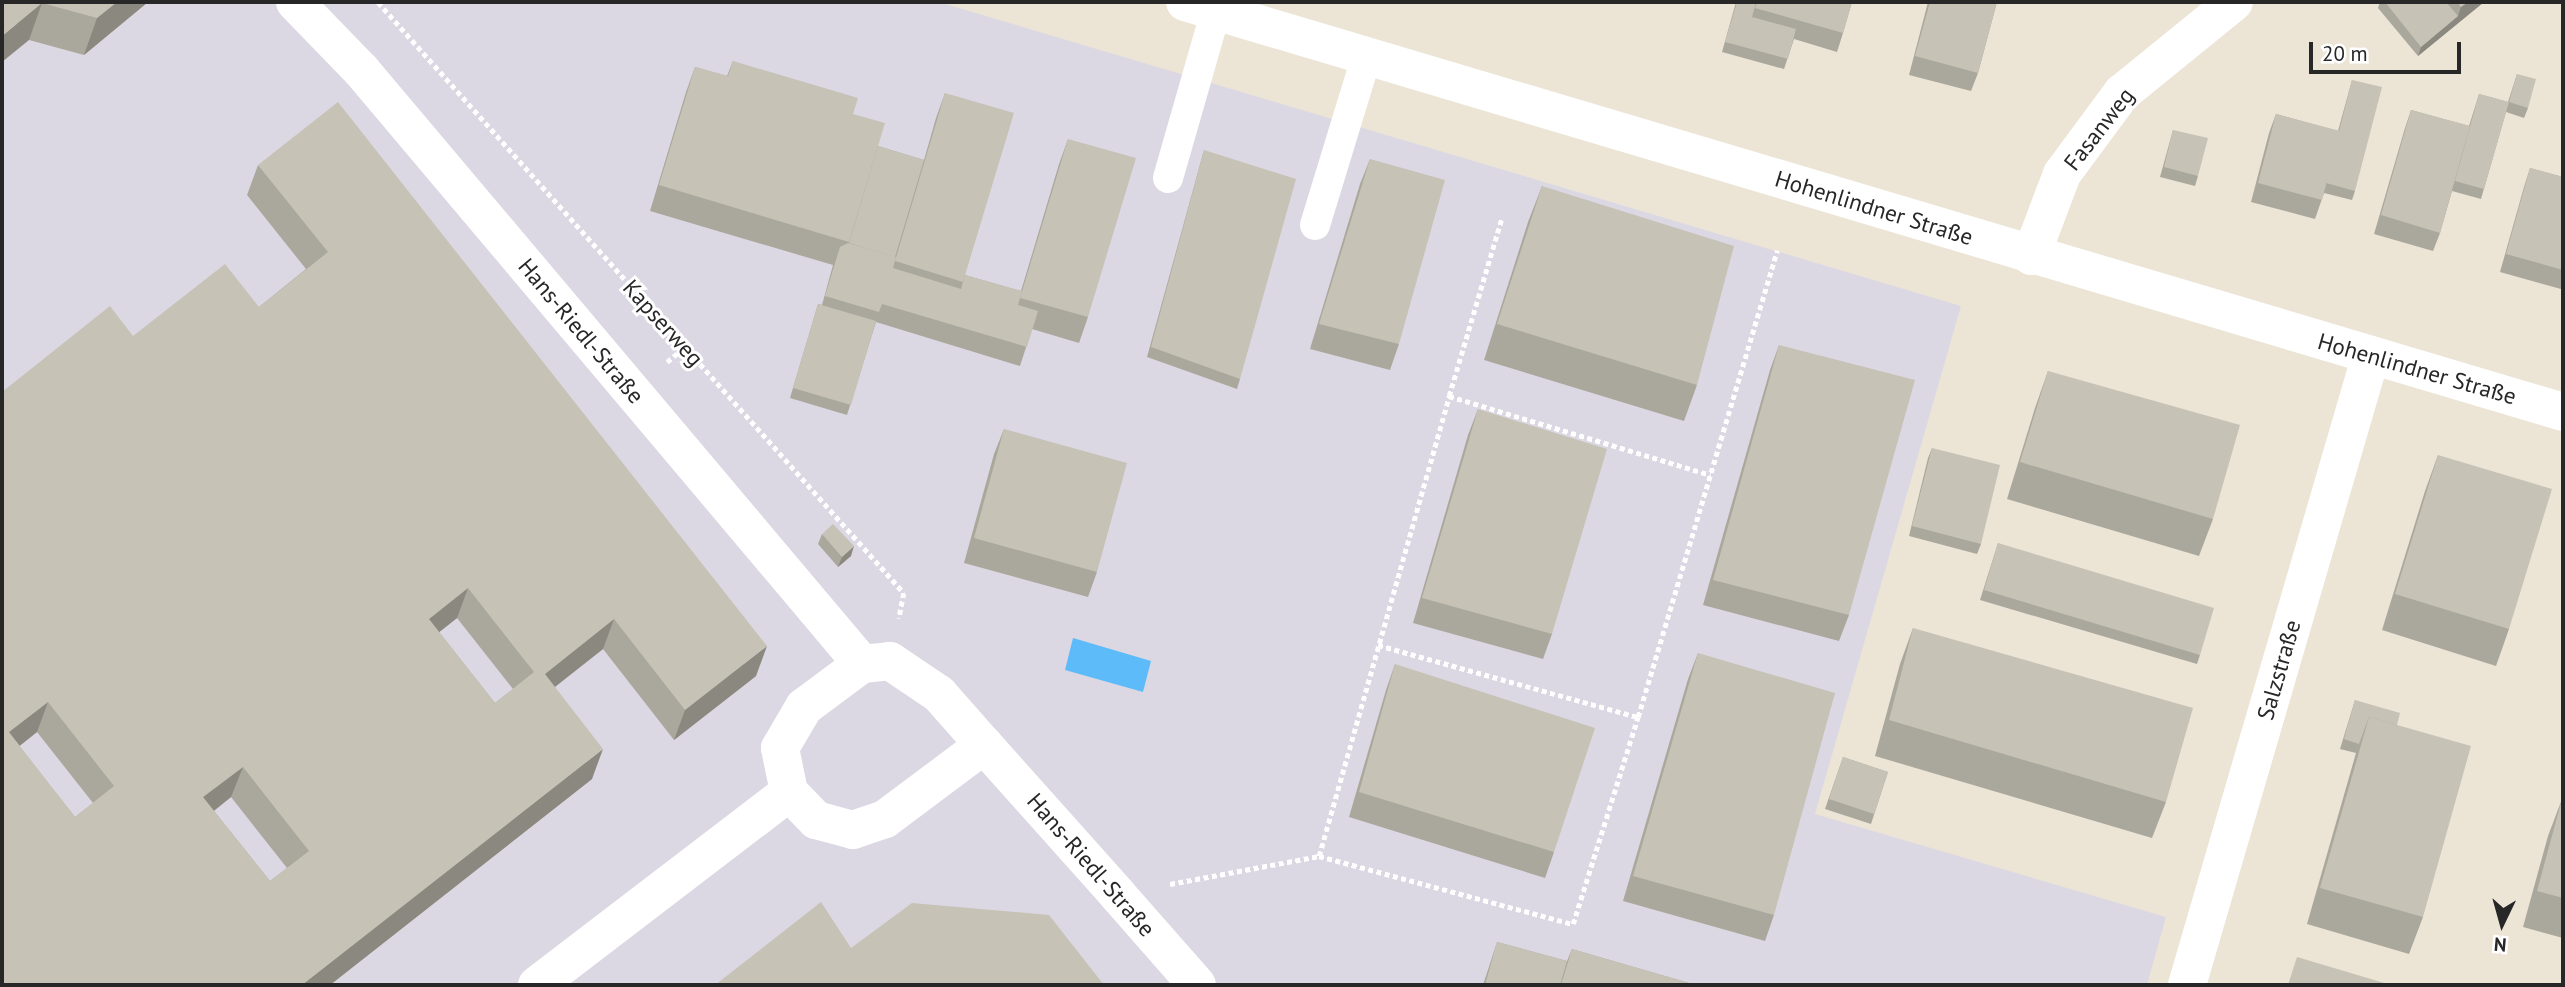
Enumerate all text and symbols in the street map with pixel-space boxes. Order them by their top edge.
scale bar [2313,28,2465,72]
text: 20 m [2322,40,2368,67]
street label: Fasanweg [2058,82,2140,176]
street label: Hohenlindner Straße [1772,165,1976,251]
street label: Hans-Riedl-Straße [512,253,650,409]
street label: Kapserweg [617,274,709,372]
street label: Hohenlindner Straße [2315,327,2519,411]
street label: Salzstraße [2252,617,2306,723]
street label: Hans-Riedl-Straße [1021,788,1161,942]
north arrow [2467,889,2537,959]
text: N [2493,932,2507,957]

